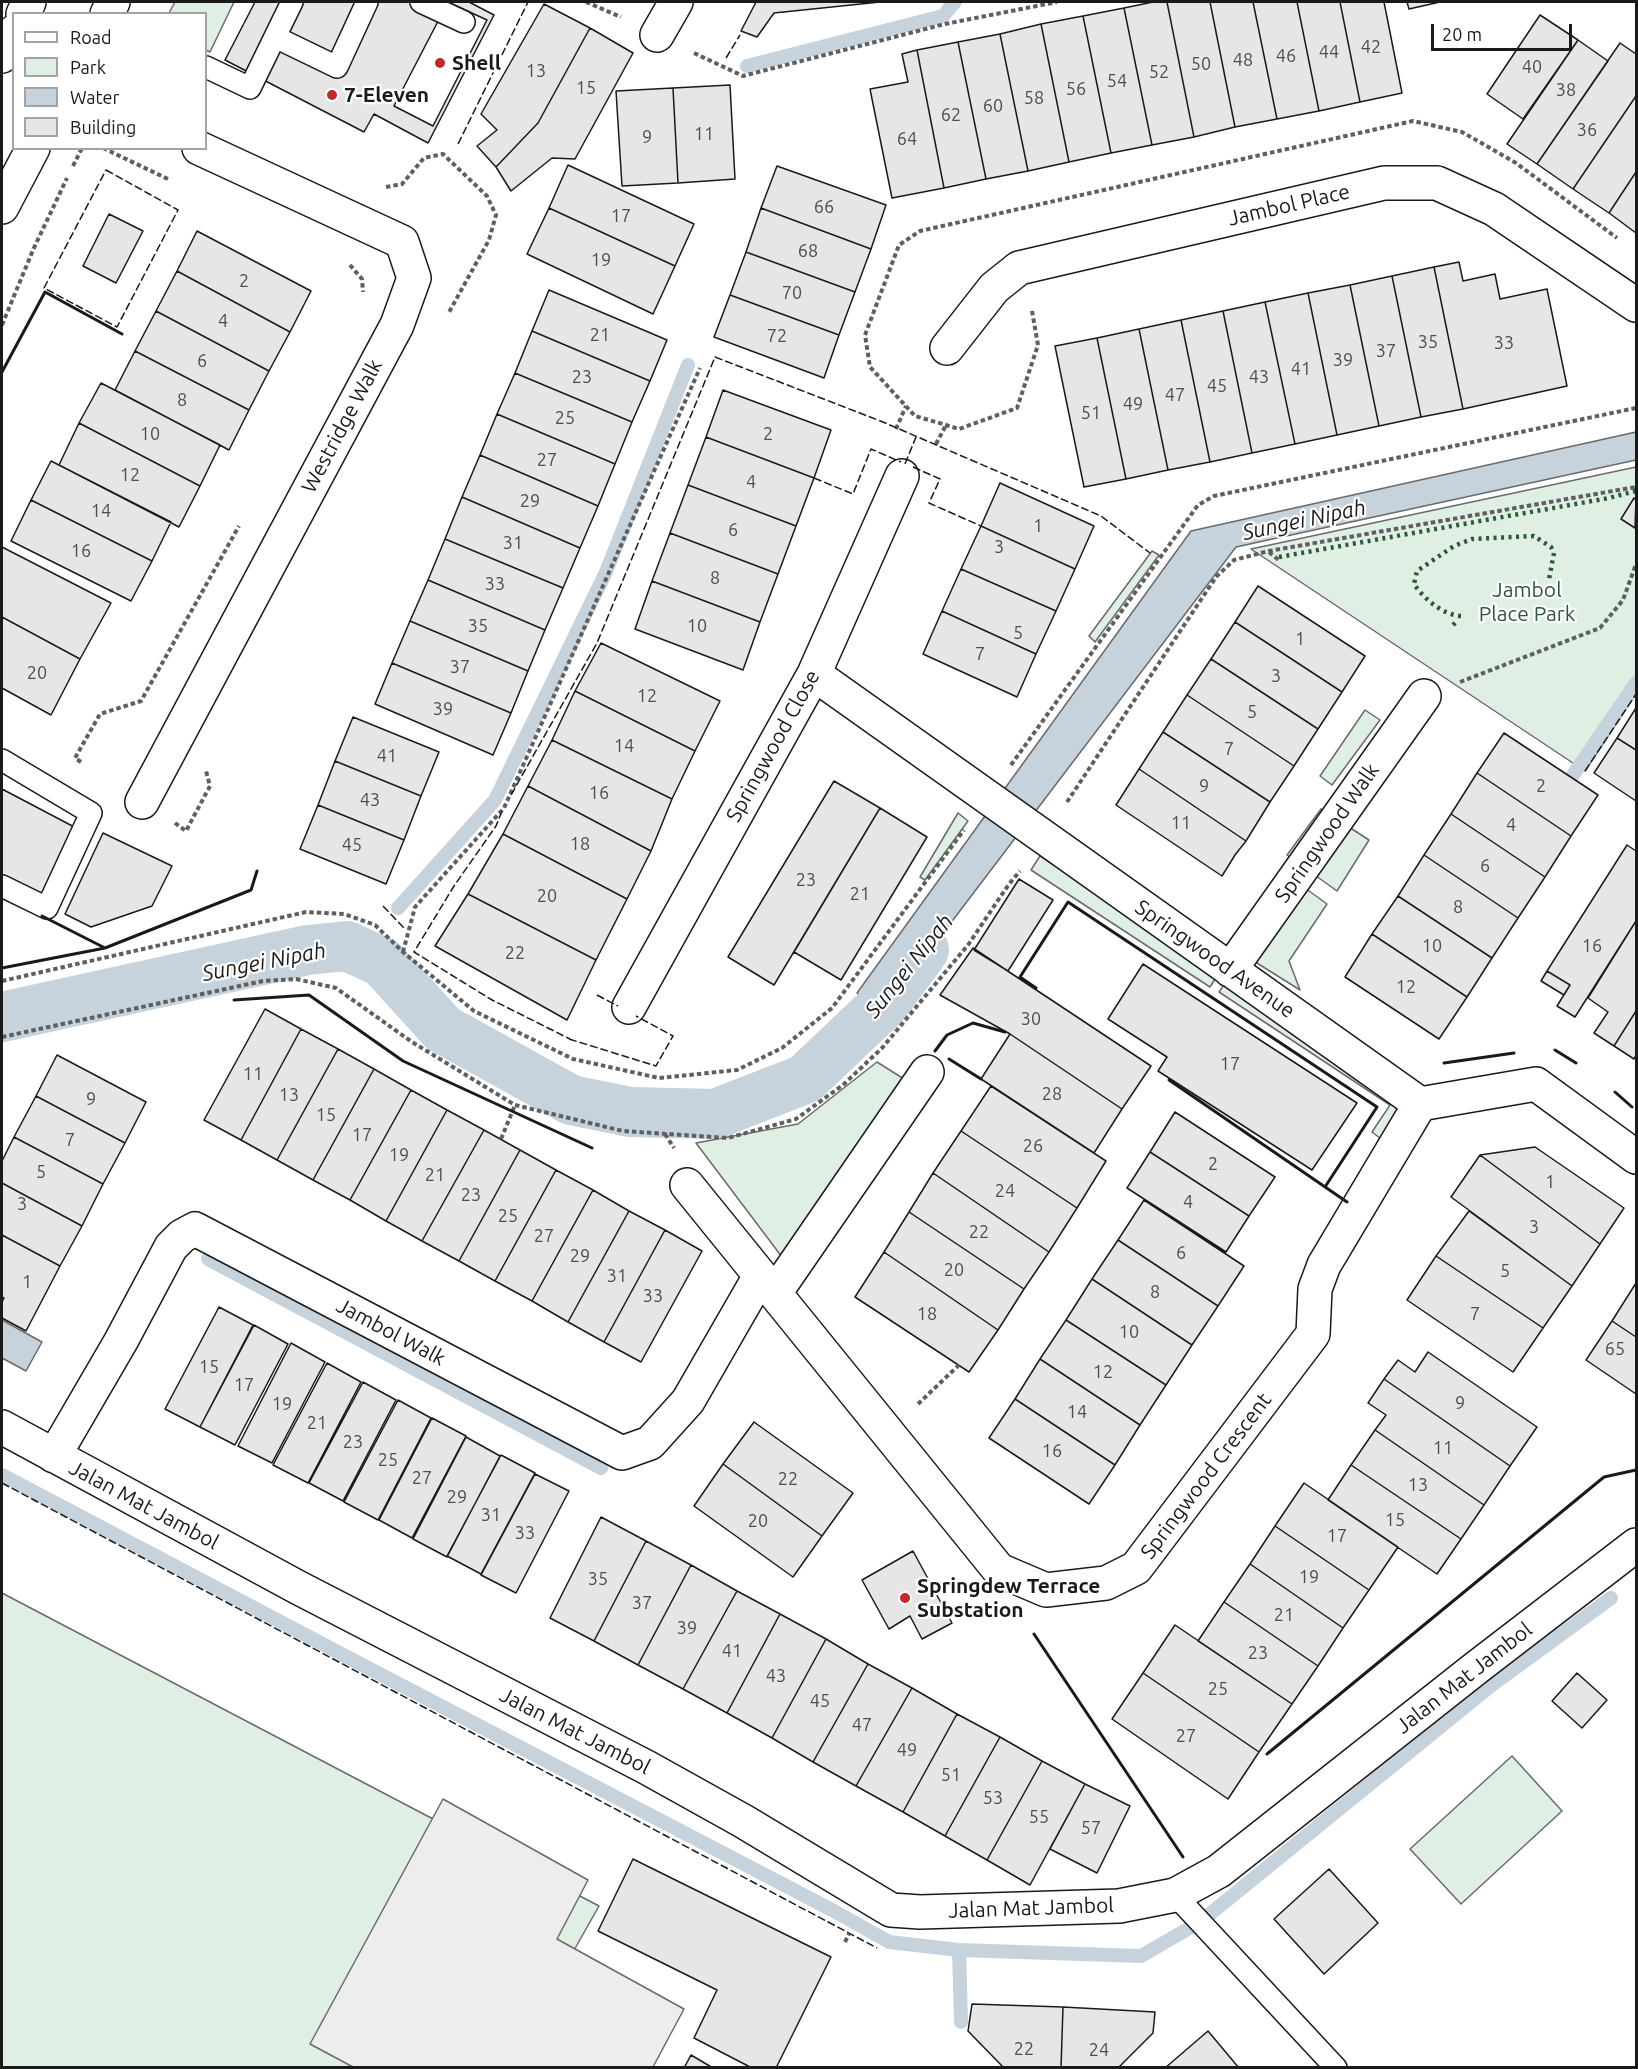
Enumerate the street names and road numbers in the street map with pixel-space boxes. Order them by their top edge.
street label: Jambol Place [1226,179,1352,231]
street label: Westridge Walk [296,355,388,497]
street label: Springwood Close [721,666,825,826]
street label: Springwood Walk [1270,759,1384,907]
street label: Springwood Avenue [1130,894,1300,1024]
street label: Jambol Walk [332,1293,450,1371]
street label: Springwood Crescent [1135,1388,1277,1564]
street label: Jalan Mat Jambol [65,1455,223,1555]
street label: Jalan Mat Jambol [1391,1617,1537,1739]
street label: Jalan Mat Jambol [495,1682,655,1780]
street label: Jalan Mat Jambol [948,1893,1114,1923]

